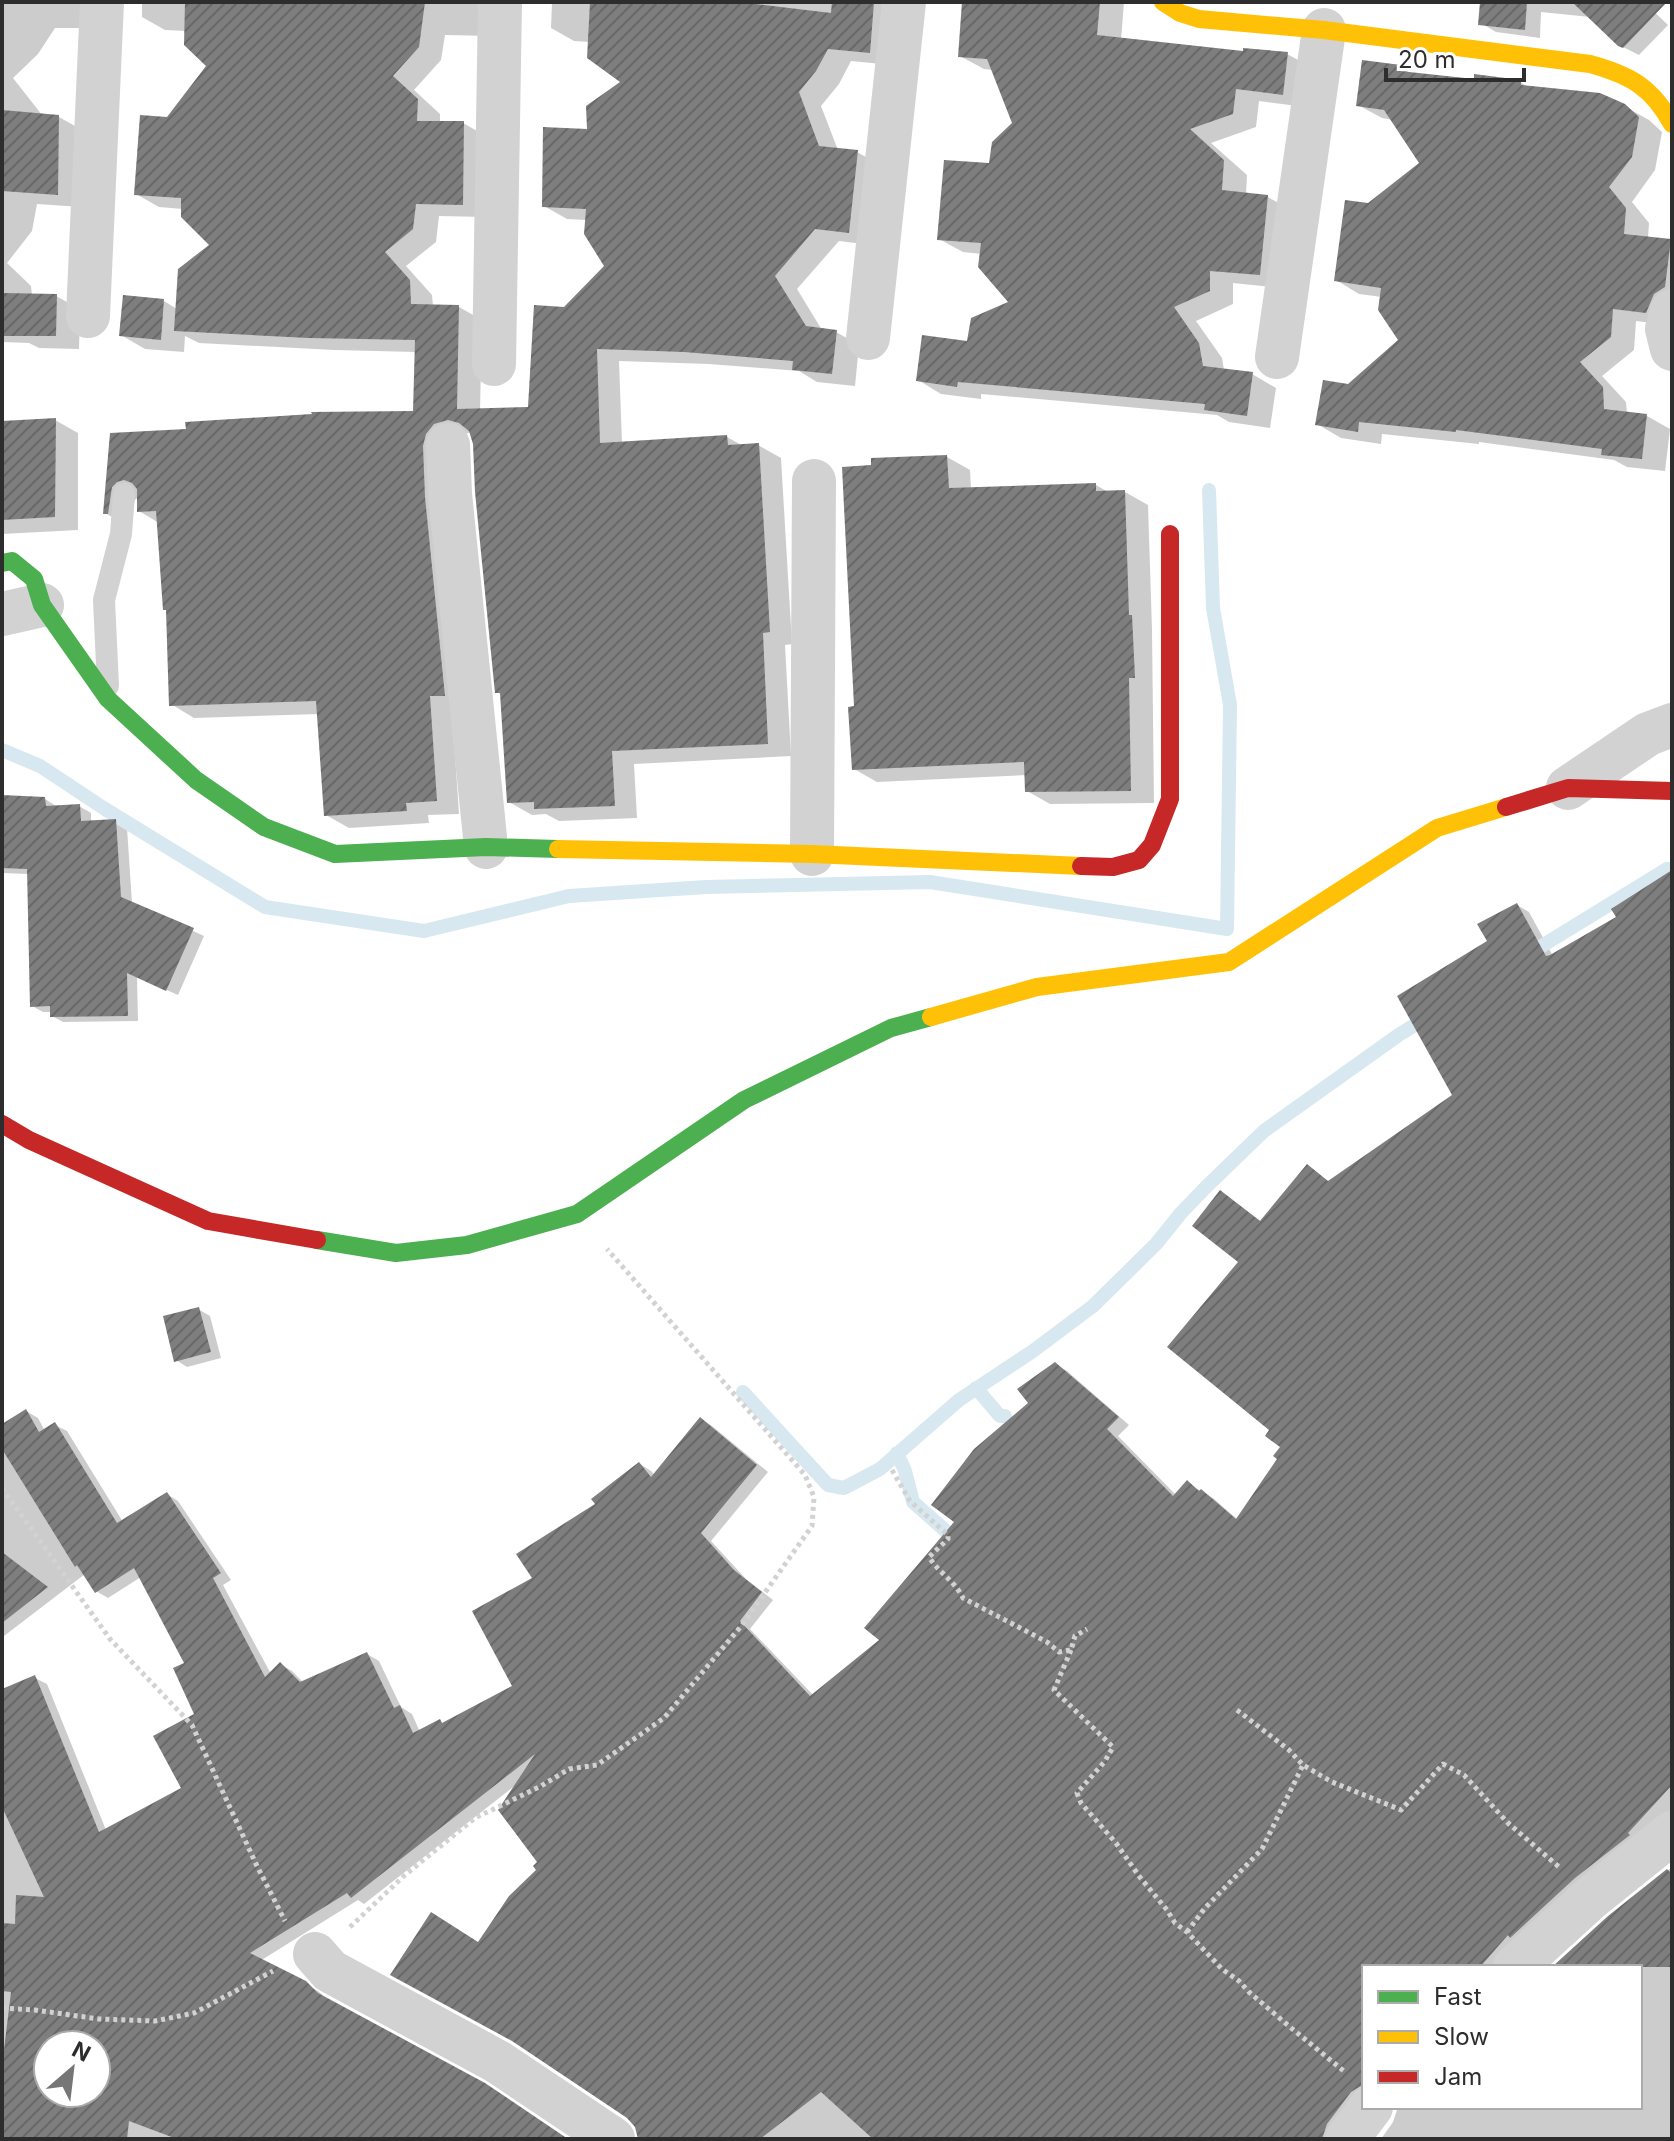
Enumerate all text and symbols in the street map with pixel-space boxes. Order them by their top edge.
scale bar [1386,32,1524,82]
text: 20 m [1398,45,1456,74]
legend [1362,1965,1642,2109]
text: Fast [1434,1982,1482,2011]
text: Slow [1434,2022,1489,2051]
north arrow [32,2029,112,2109]
text: N [68,2036,95,2067]
text: Jam [1434,2062,1482,2091]

